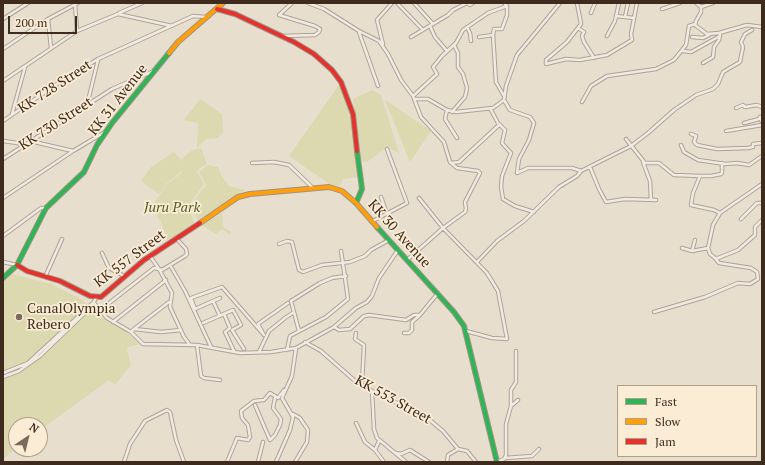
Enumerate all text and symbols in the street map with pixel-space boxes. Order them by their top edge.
scale bar [10,8,79,34]
text: 200 m [15,15,47,30]
street label: KK 728 Street [15,57,95,117]
street label: KK 31 Avenue [85,61,151,139]
street label: KK 730 Street [16,94,96,154]
street label: KK 30 Avenue [364,197,434,271]
park label: Juru Park [144,200,200,216]
street label: KK 557 Street [91,227,169,291]
place label: CanalOlympia Rebero [27,301,116,334]
marker: CanalOlympia Rebero [14,312,24,322]
street label: KK 553 Street [352,372,434,428]
legend [617,385,757,457]
text: Fast [655,394,677,409]
text: Slow [655,414,680,429]
north arrow [8,417,48,457]
text: N [27,420,42,436]
text: Jam [655,434,676,449]

